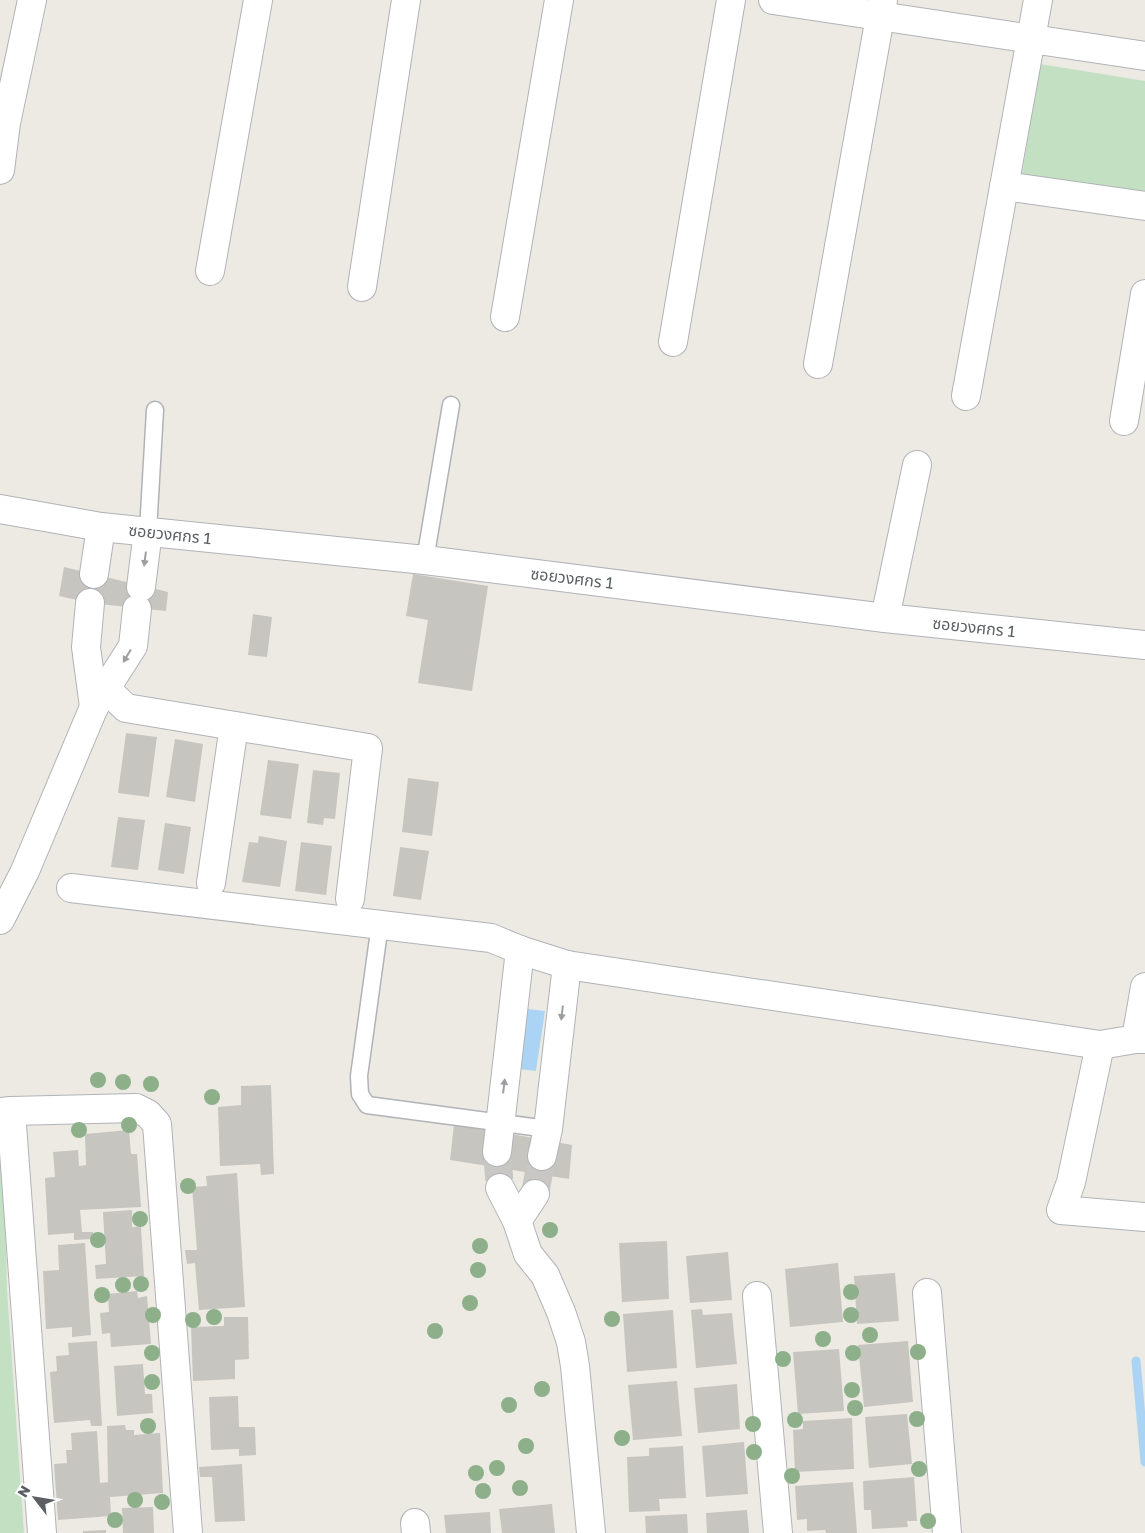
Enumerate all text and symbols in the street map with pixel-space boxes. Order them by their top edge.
street label: ซอยวงศกร 1 [128,520,213,548]
one-way arrow [141,551,149,567]
street label: ซอยวงศกร 1 [529,563,615,593]
street label: ซอยวงศกร 1 [932,613,1017,641]
one-way arrow [122,649,131,662]
one-way arrow [558,1006,566,1022]
one-way arrow [500,1078,508,1094]
north arrow [10,1473,60,1523]
text: N [13,1482,33,1500]

